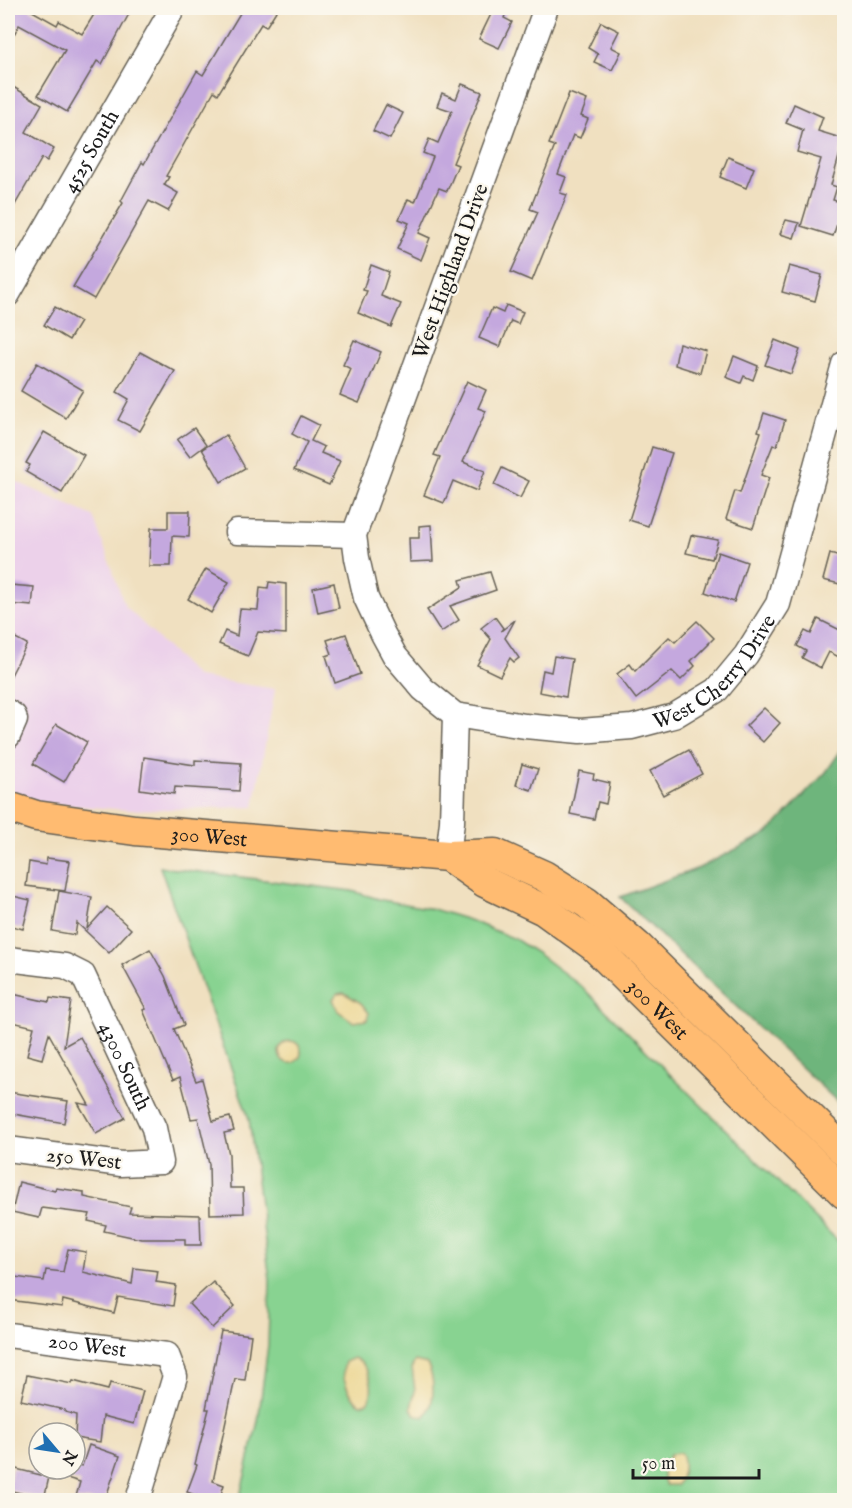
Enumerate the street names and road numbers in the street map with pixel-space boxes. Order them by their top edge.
street label: 4525 South [57,106,126,198]
street label: West Highland Drive [407,180,496,363]
street label: West Cherry Drive [650,610,783,736]
street label: 300 West [170,821,248,854]
street label: 300 West [620,974,694,1047]
street label: 4300 South [92,1018,156,1115]
street label: 250 West [45,1142,123,1177]
street label: 200 West [47,1328,128,1365]

